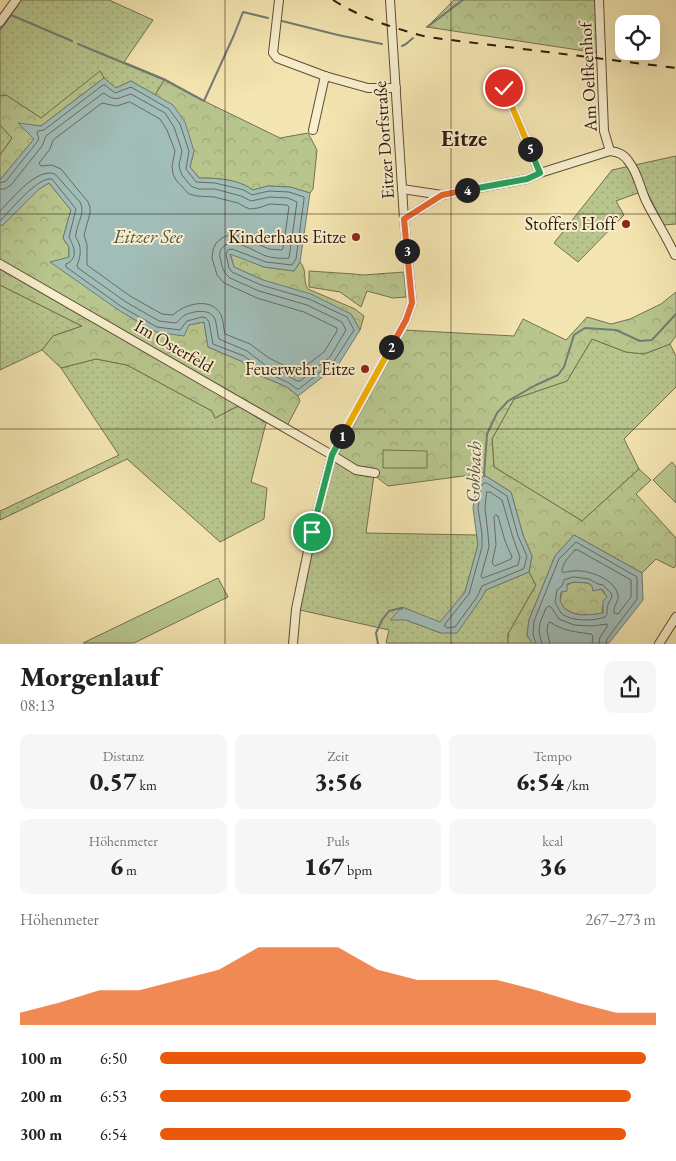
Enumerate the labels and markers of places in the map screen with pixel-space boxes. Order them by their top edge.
pin [483,67,525,109]
pin: 5 [518,136,542,162]
pin: 4 [454,178,480,202]
place label: Stoffers Hoff [525,212,618,235]
marker: Stoffers Hoff [620,218,632,230]
place label: Kinderhaus Eitze [228,225,346,248]
marker: Kinderhaus Eitze [350,231,362,243]
pin: 3 [394,238,420,264]
pin: 2 [378,334,404,360]
place label: Feuerwehr Eitze [245,357,355,380]
marker: Feuerwehr Eitze [359,363,371,375]
pin: 1 [330,424,354,448]
pin [291,511,333,553]

